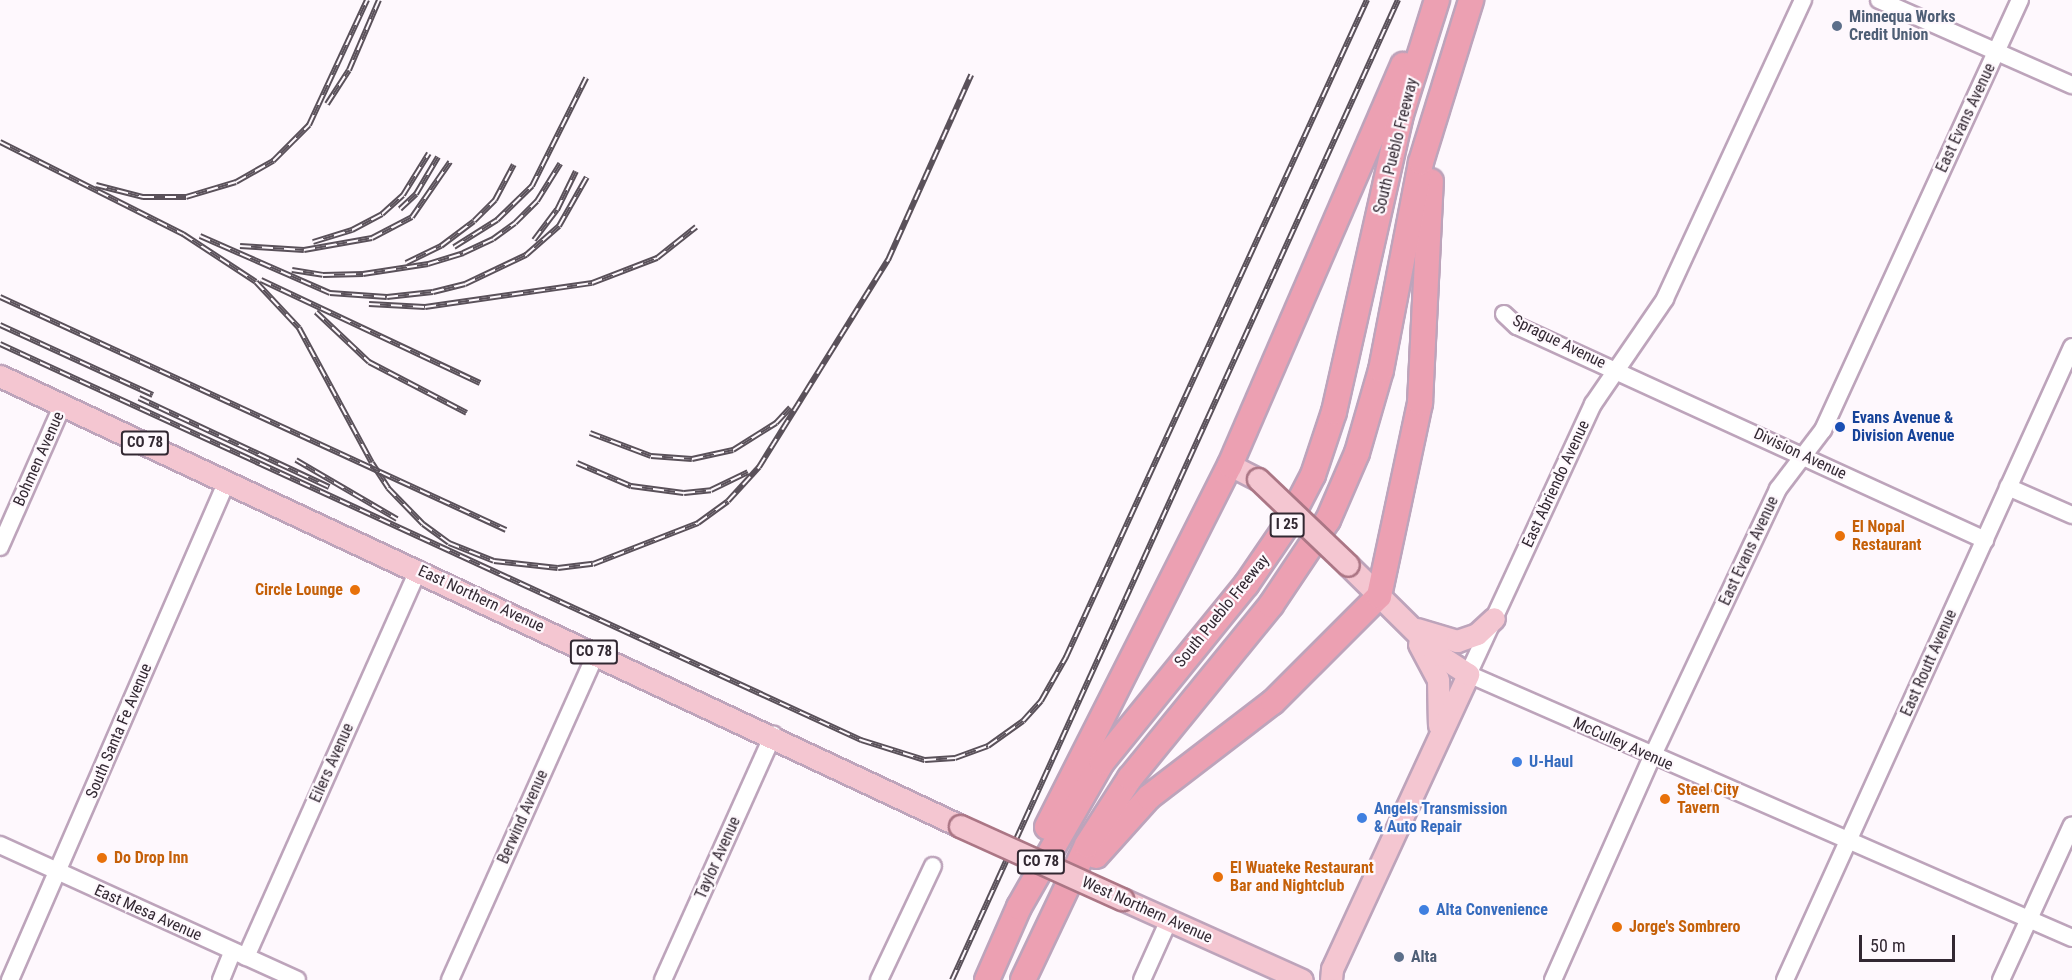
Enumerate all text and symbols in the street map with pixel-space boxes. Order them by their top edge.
place label: Minnequa Works Credit Union [1849,7,1956,45]
marker: Minnequa Works Credit Union [1830,19,1844,33]
street label: East Evans Avenue [1932,60,2000,176]
street label: South Pueblo Freeway [1370,76,1422,216]
street label: Sprague Avenue [1509,311,1609,373]
place label: Evans Avenue & Division Avenue [1852,408,1954,446]
street label: Bohmen Avenue [10,409,68,509]
street label: East Abriendo Avenue [1518,417,1594,551]
marker: Evans Avenue & Division Avenue [1833,420,1847,434]
street label: Division Avenue [1751,424,1849,484]
road number: CO 78 [120,431,170,455]
street label: East Evans Avenue [1715,493,1783,609]
road number: I 25 [1269,513,1305,537]
place label: El Nopal Restaurant [1852,517,1921,555]
marker: El Nopal Restaurant [1833,529,1847,543]
street label: South Pueblo Freeway [1171,551,1273,671]
street label: East Northern Avenue [415,561,547,637]
place label: Circle Lounge [255,580,343,600]
marker: Circle Lounge [348,583,362,597]
street label: East Routt Avenue [1897,607,1961,719]
road number: CO 78 [568,640,620,664]
street label: South Santa Fe Avenue [82,661,156,801]
street label: McCulley Avenue [1570,713,1676,775]
street label: Eilers Avenue [306,720,358,806]
place label: U-Haul [1529,752,1573,772]
marker: U-Haul [1510,755,1524,769]
street label: Berwind Avenue [494,767,552,867]
place label: Steel City Tavern [1677,780,1739,818]
marker: Steel City Tavern [1658,792,1672,806]
place label: Angels Transmission & Auto Repair [1374,799,1508,837]
marker: Angels Transmission & Auto Repair [1355,811,1369,825]
street label: Taylor Avenue [691,814,745,902]
place label: Do Drop Inn [114,848,188,868]
road number: CO 78 [1016,850,1066,874]
marker: Do Drop Inn [95,851,109,865]
place label: El Wuateke Restaurant Bar and Nightclub [1230,858,1374,896]
marker: El Wuateke Restaurant Bar and Nightclub [1211,870,1225,884]
street label: West Northern Avenue [1079,873,1215,947]
street label: East Mesa Avenue [91,881,205,945]
place label: Alta Convenience [1436,900,1548,920]
marker: Alta Convenience [1417,903,1431,917]
place label: Jorge's Sombrero [1629,917,1741,937]
marker: Jorge's Sombrero [1610,920,1624,934]
scale bar [1862,923,1958,961]
text: 50 m [1870,935,1905,956]
place label: Alta [1411,947,1437,967]
marker: Alta [1392,950,1406,964]

